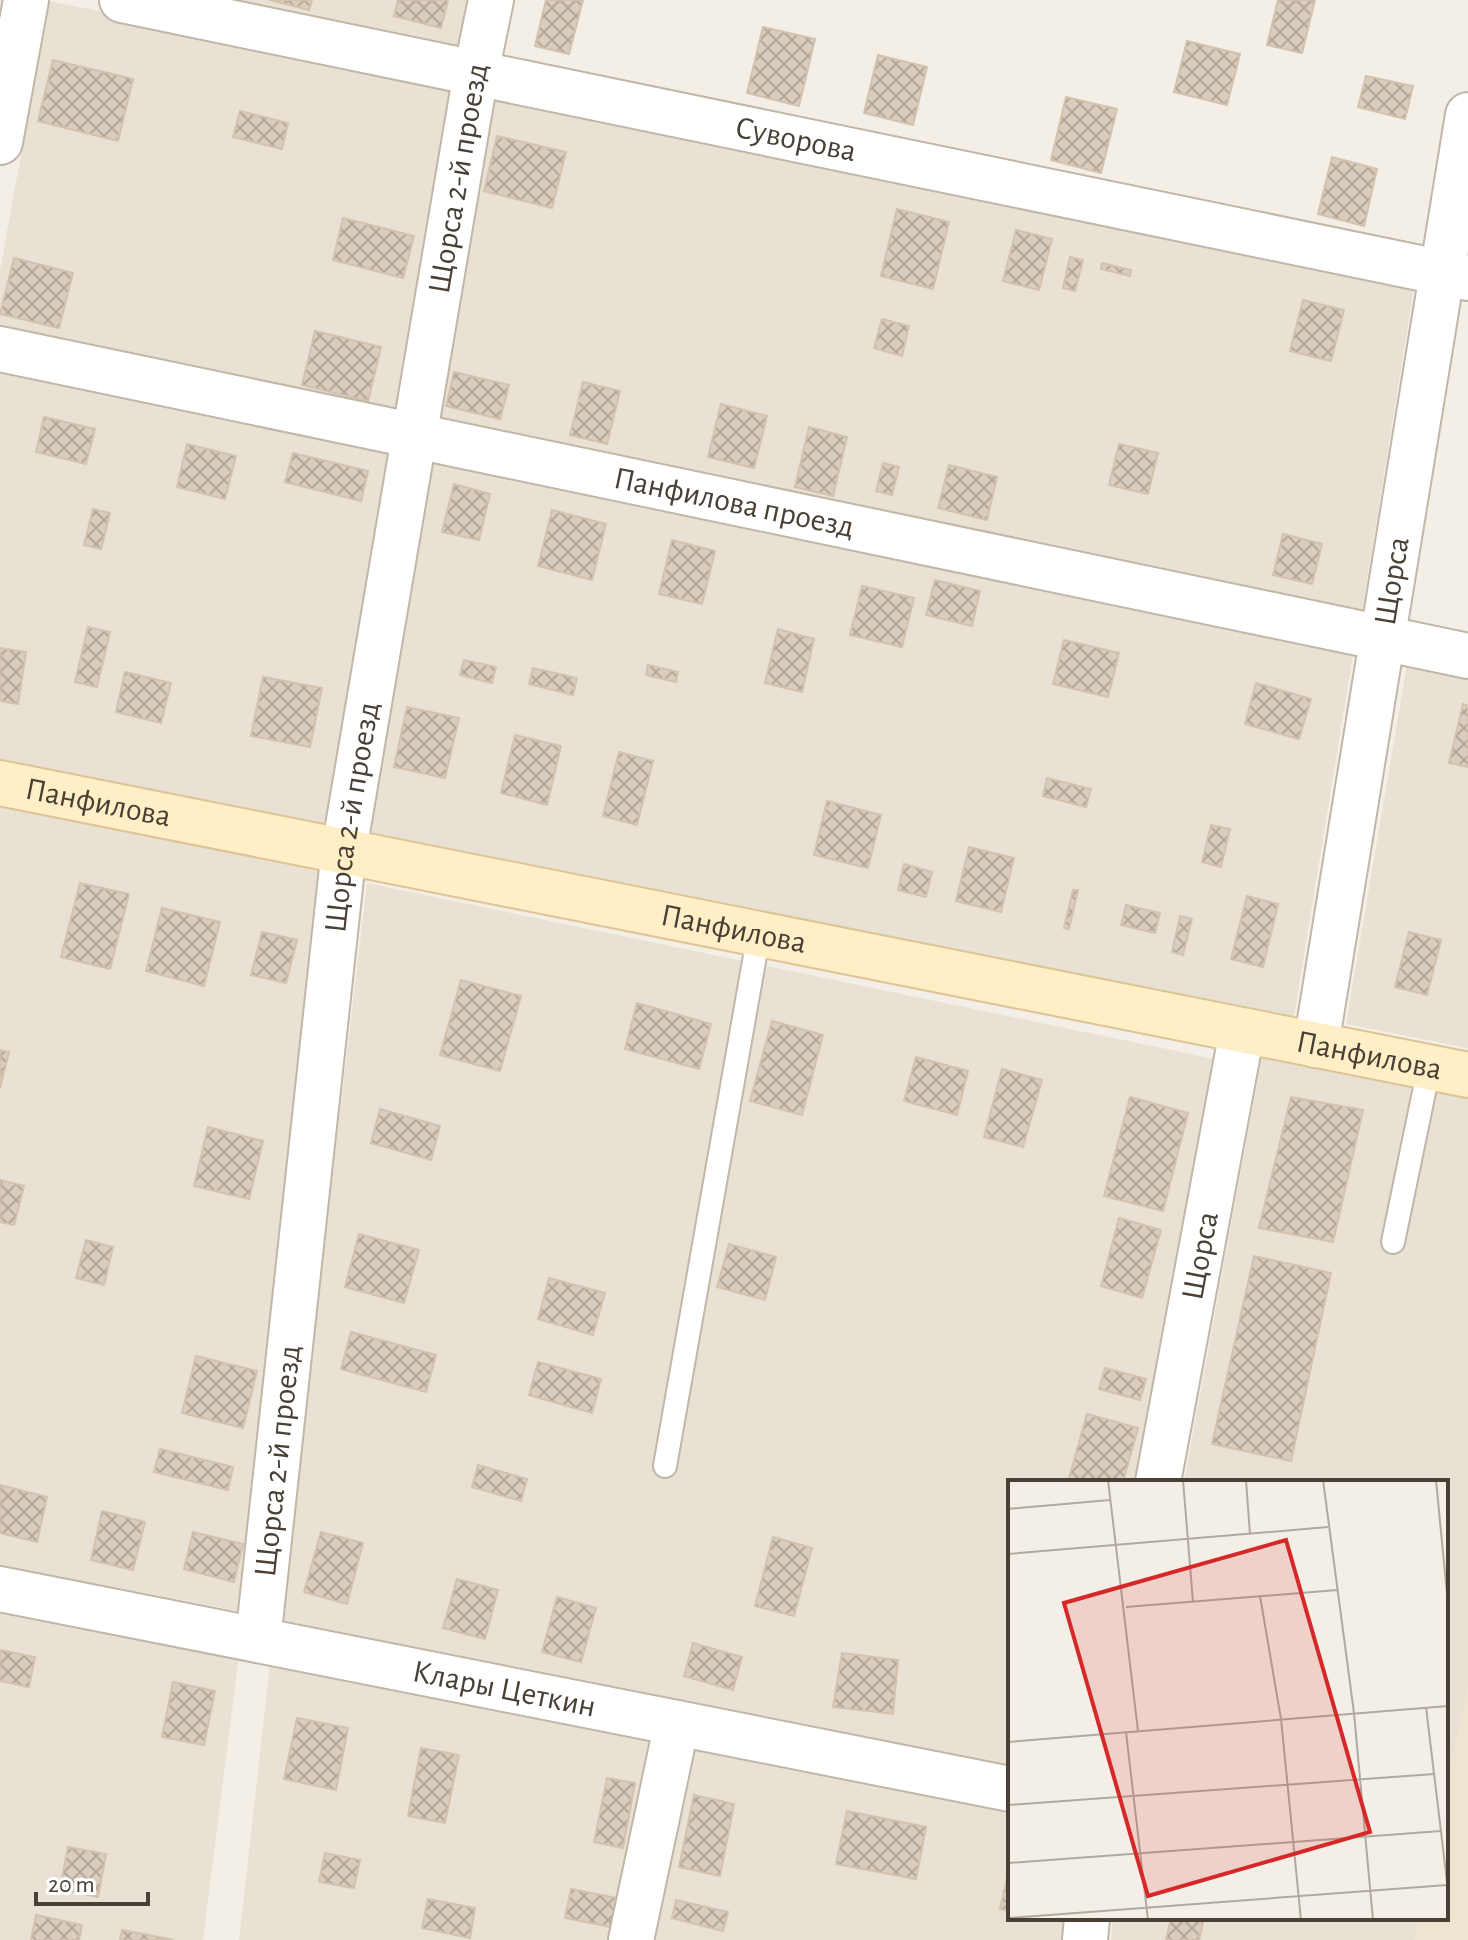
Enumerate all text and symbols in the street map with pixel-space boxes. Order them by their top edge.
street label: Щорса 2-й проезд [423,60,494,296]
street label: Суворова [732,111,859,167]
street label: Панфилова проезд [611,462,857,543]
street label: Щорса [1369,535,1415,628]
street label: Щорса 2-й проезд [319,700,385,934]
street label: Панфилова [23,772,174,833]
street label: Панфилова [658,899,809,959]
street label: Панфилова [1294,1025,1445,1085]
street label: Щорса [1176,1209,1224,1303]
street label: Щорса 2-й проезд [249,1343,306,1579]
inset map [1008,1480,1448,1920]
street label: Клары Цеткин [410,1655,599,1723]
scale bar [36,1856,148,1906]
text: 20 m [48,1873,95,1897]

